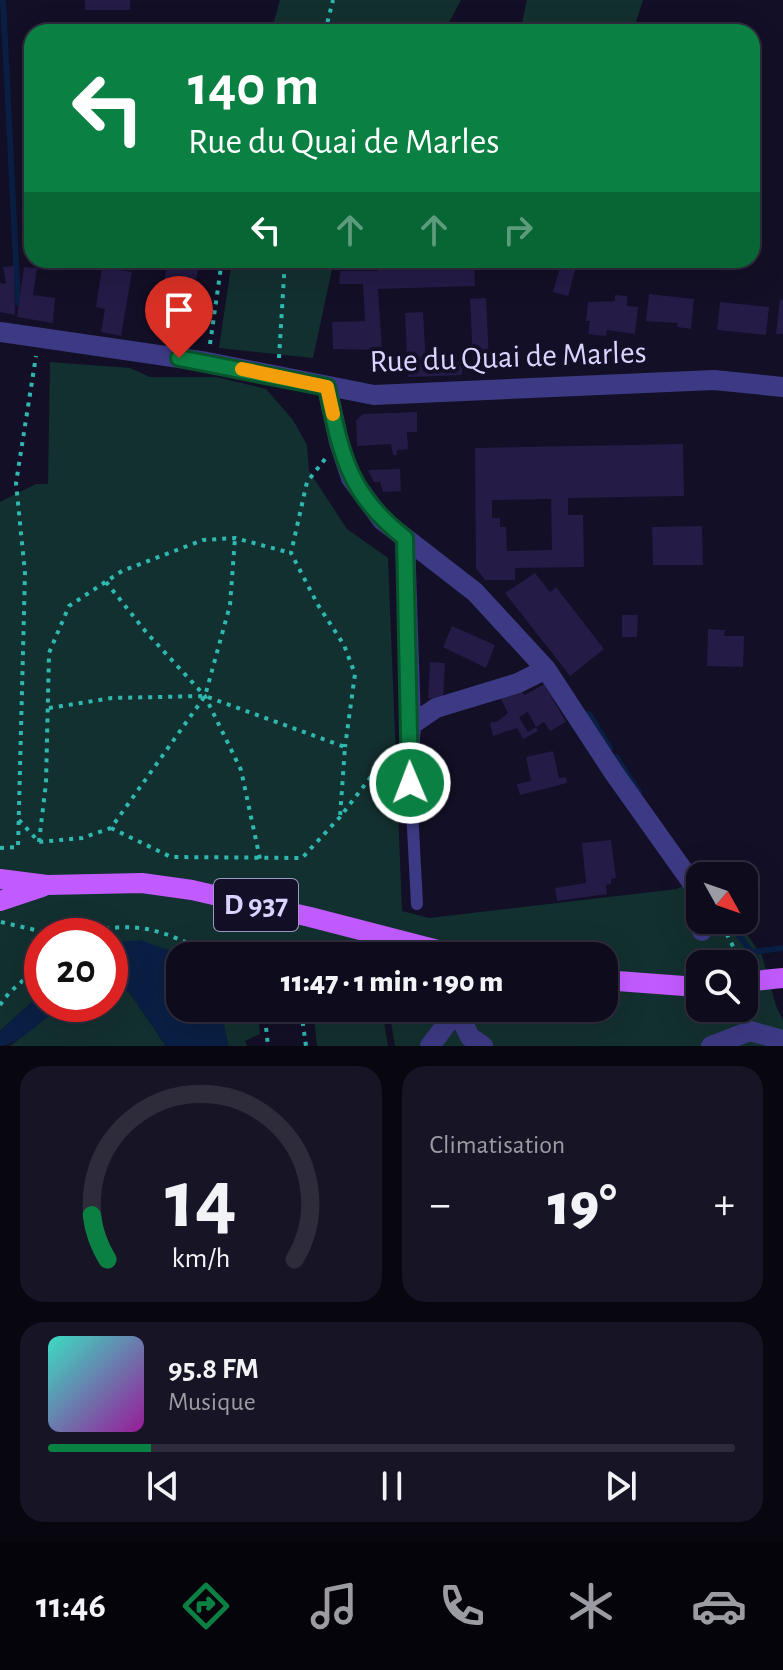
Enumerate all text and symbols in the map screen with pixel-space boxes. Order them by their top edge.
icon: left [56,56,160,160]
text: 140 m [188,59,319,115]
text: Rue du Quai de Marles [188,124,500,160]
icon: left [244,208,288,252]
icon: ahead [328,208,372,252]
icon: ahead [412,208,456,252]
icon: right [496,208,540,252]
pin [145,276,213,358]
icon: arrive [157,288,201,332]
street label: Rue du Quai de Marles [369,336,647,378]
position arrow [368,741,452,825]
north arrow [686,862,758,934]
map controls [686,862,758,1022]
road number: D 937 [214,879,298,931]
speed limit sign: 20 [24,918,128,1022]
button: search [686,950,758,1022]
text: 11:47 · 1 min · 190 m [281,967,503,997]
text: Climatisation [430,1132,565,1158]
text: 14 [165,1159,237,1243]
text: 19° [548,1176,617,1236]
text: − [430,1183,451,1227]
text: + [714,1183,735,1227]
text: km/h [171,1244,230,1273]
text: 95.8 FM [168,1354,259,1384]
text: Musique [168,1389,256,1415]
icon: previous [141,1464,185,1508]
icon: pause [370,1464,414,1508]
icon: next [599,1464,643,1508]
icon: directions [178,1578,234,1634]
icon: music [306,1578,362,1634]
icon: phone [434,1578,490,1634]
icon: climate [563,1578,619,1634]
icon: car [691,1578,747,1634]
text: 11:46 [36,1588,106,1624]

